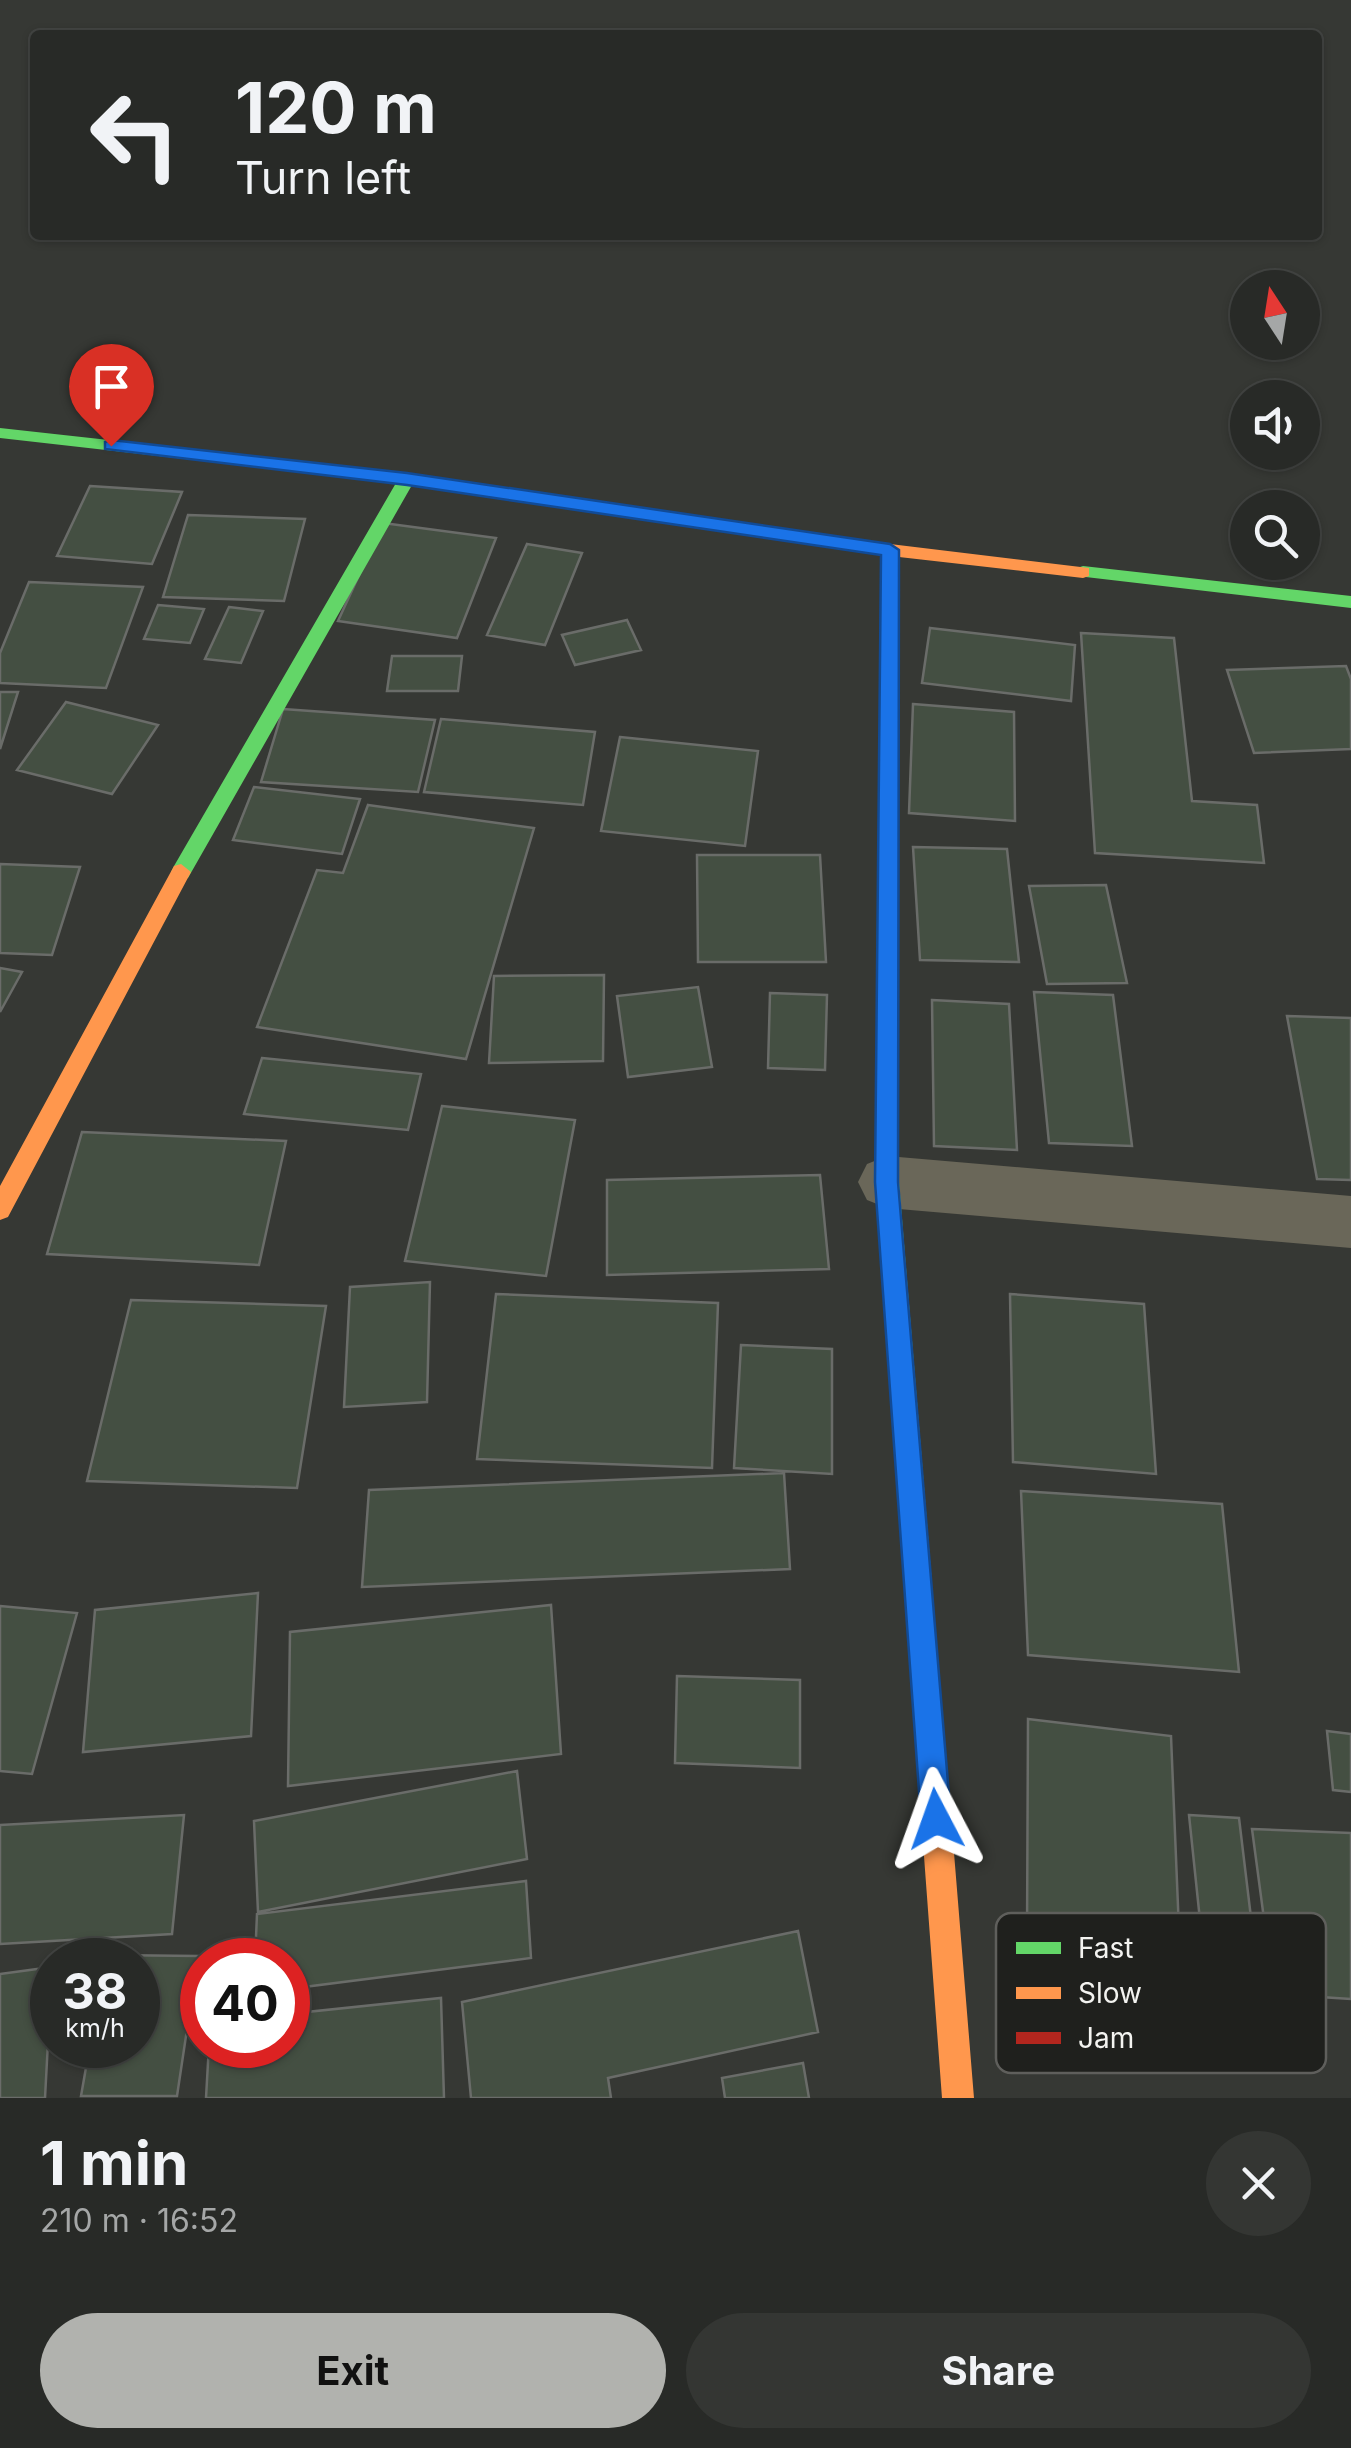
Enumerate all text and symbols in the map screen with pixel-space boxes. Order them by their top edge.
text: 120 m [235,65,437,150]
icon: left [70,70,200,200]
text: Turn left [235,150,411,205]
north arrow [1230,270,1320,360]
map controls [1230,270,1320,580]
pin [69,344,154,447]
icon: arrive [84,359,139,414]
button: sound [1230,380,1320,470]
button: search [1230,490,1320,580]
position arrow [884,1767,988,1871]
legend [996,1913,1326,2073]
text: Fast [1078,1931,1134,1965]
speed limit sign: 40 [180,1938,310,2068]
text: 38 [63,1961,127,2021]
text: Slow [1078,1976,1142,2010]
text: km/h [65,2013,125,2043]
text: Jam [1078,2021,1134,2055]
text: 1 min [40,2127,188,2199]
button: close [1206,2131,1311,2236]
text: 210 m · 16:52 [40,2201,238,2240]
button: Exit [40,2313,666,2428]
button: Share [686,2313,1311,2428]

